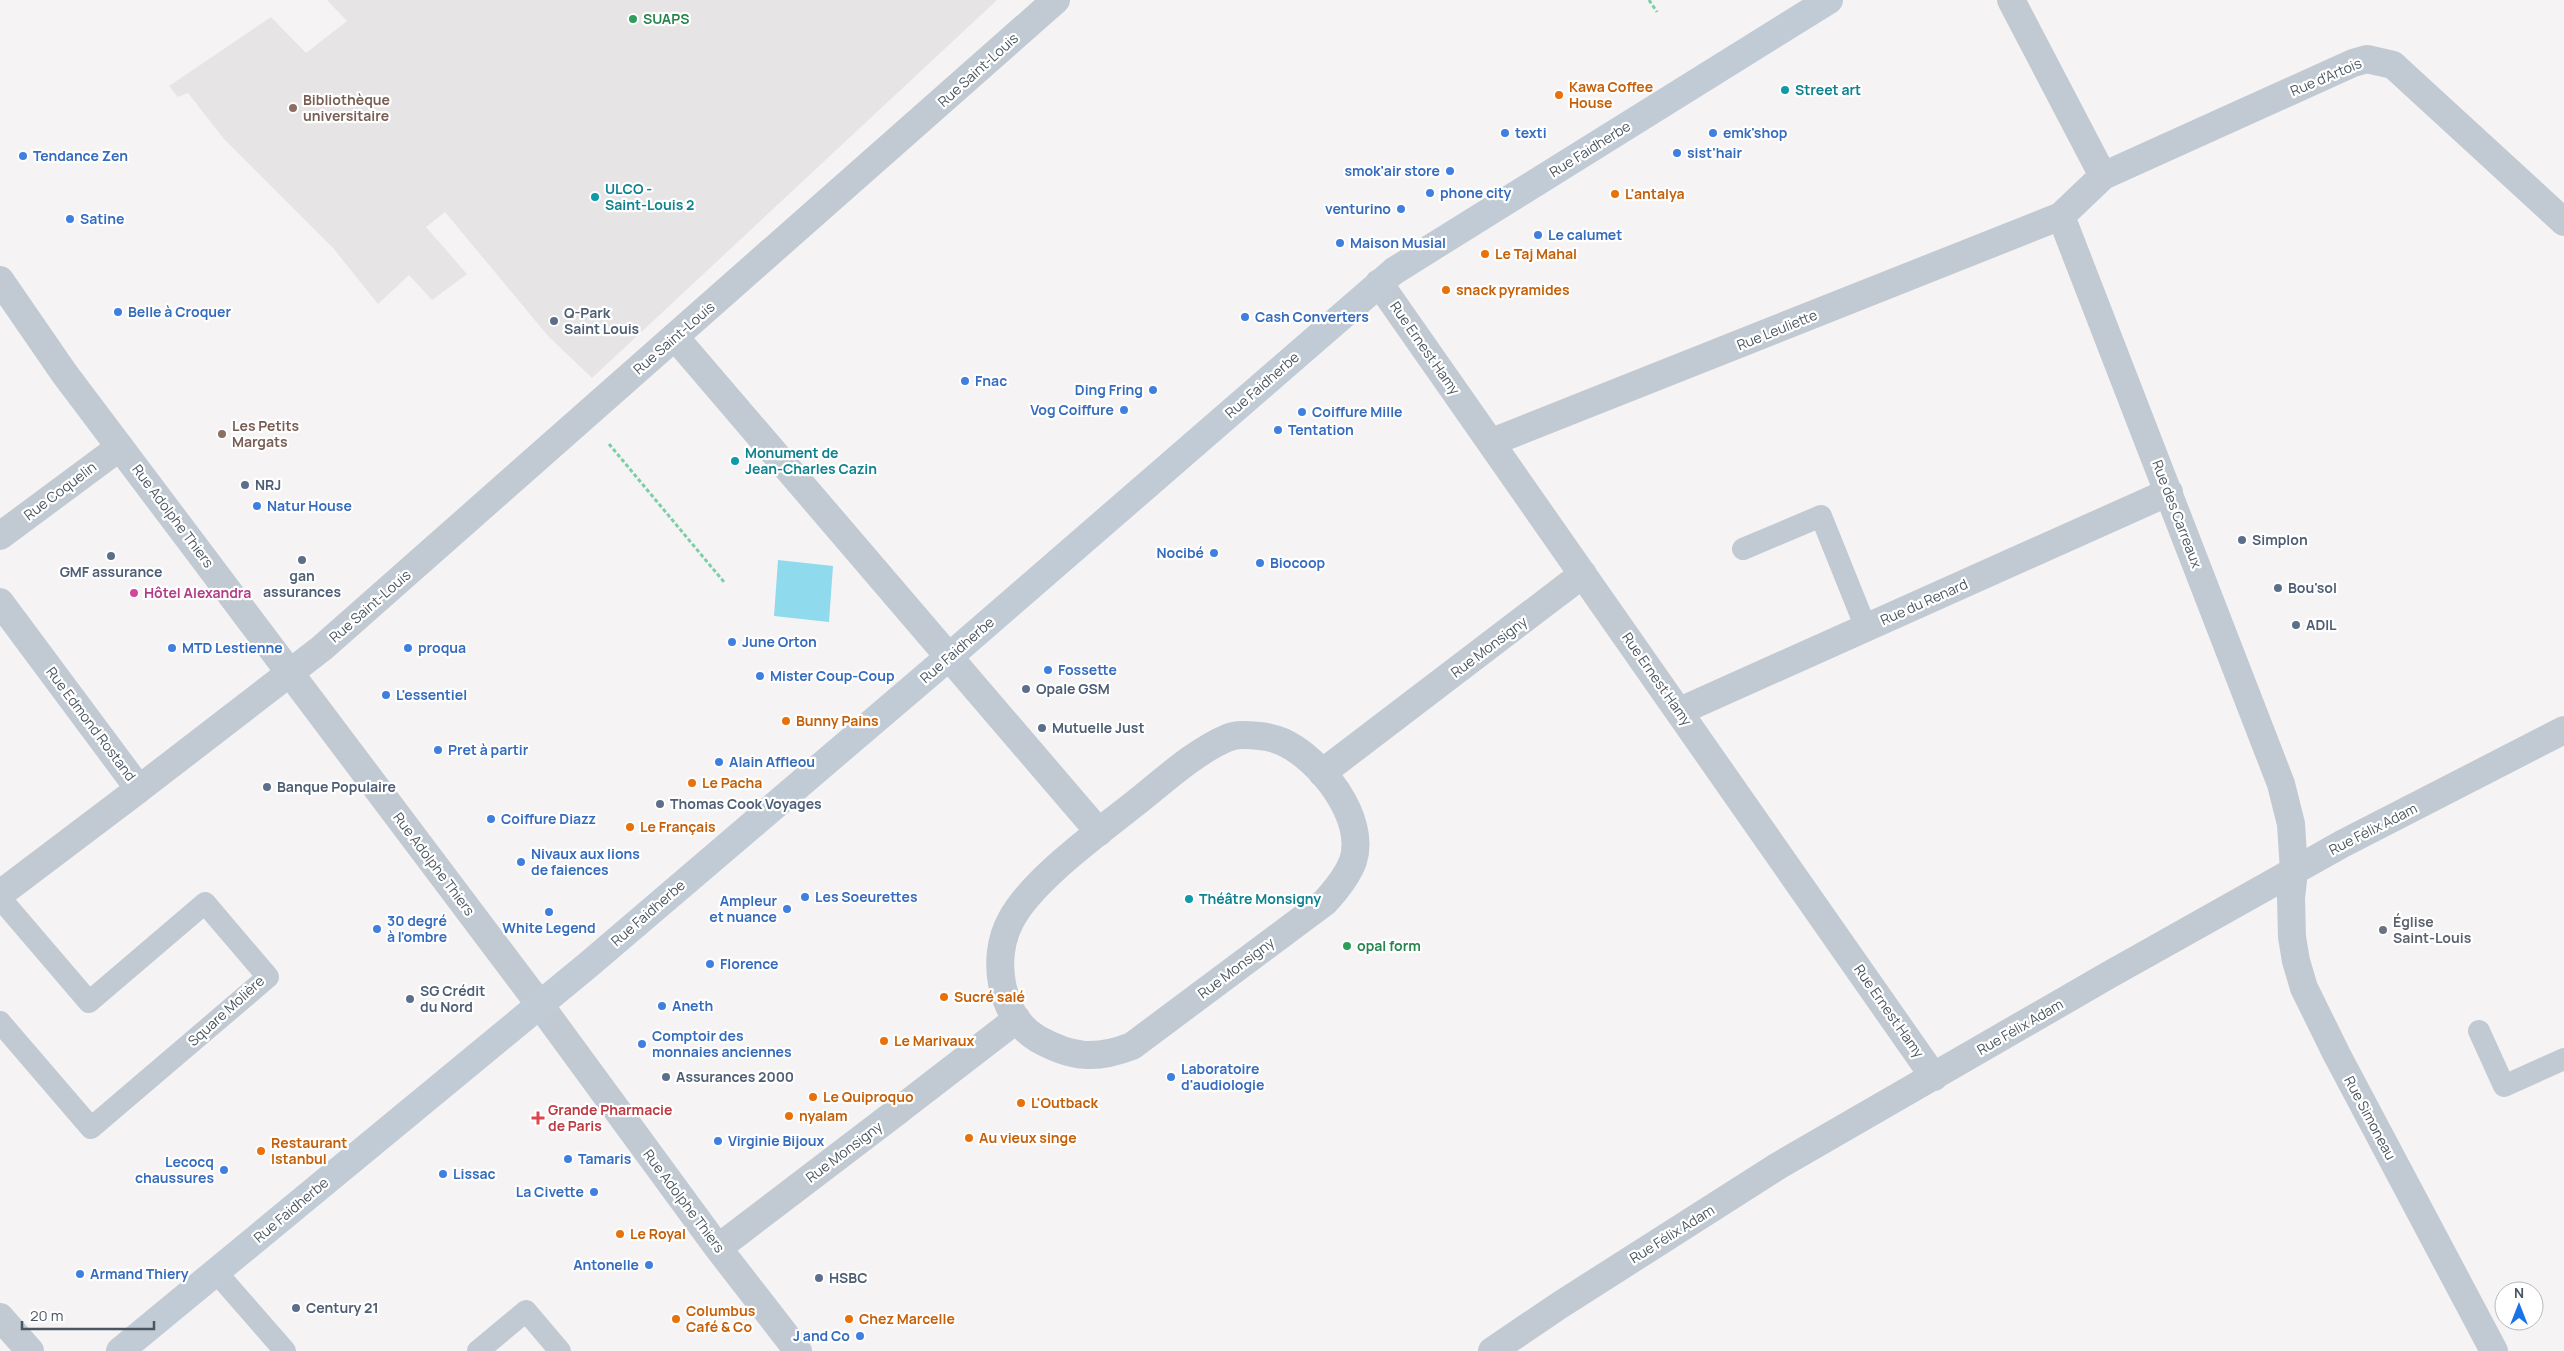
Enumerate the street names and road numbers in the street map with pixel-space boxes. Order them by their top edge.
street label: Rue Saint-Louis [933,28,1022,111]
street label: Rue d'Artois [2287,53,2364,100]
street label: Rue Faidherbe [1546,116,1634,181]
street label: Rue Saint-Louis [629,297,718,378]
street label: Rue Ernest Hamy [1386,297,1465,399]
street label: Rue Leuliette [1734,305,1820,354]
street label: Rue Faidherbe [1221,347,1303,422]
street label: Rue Coquelin [20,457,100,524]
street label: Rue des Carreaux [2148,457,2207,571]
street label: Rue Adolphe Thiers [128,460,219,571]
street label: Rue Saint-Louis [325,565,414,646]
street label: Rue du Renard [1877,574,1970,629]
street label: Rue Monsigny [1447,611,1531,682]
street label: Rue Faidherbe [916,612,998,687]
street label: Rue Ernest Hamy [1618,628,1697,730]
street label: Rue Edmond Rostand [42,663,141,785]
street label: Rue Félix Adam [2325,798,2420,859]
street label: Rue Adolphe Thiers [389,808,480,919]
street label: Rue Faidherbe [607,875,689,950]
street label: Rue Monsigny [1194,932,1278,1003]
street label: Rue Ernest Hamy [1850,960,1929,1062]
street label: Square Molière [183,971,268,1050]
street label: Rue Félix Adam [1973,994,2066,1059]
street label: Rue Simoneau [2340,1072,2401,1163]
street label: Rue Monsigny [802,1116,886,1187]
street label: Rue Adolphe Thiers [639,1145,730,1256]
street label: Rue Faidherbe [249,1173,332,1247]
street label: Rue Félix Adam [1626,1200,1718,1267]

